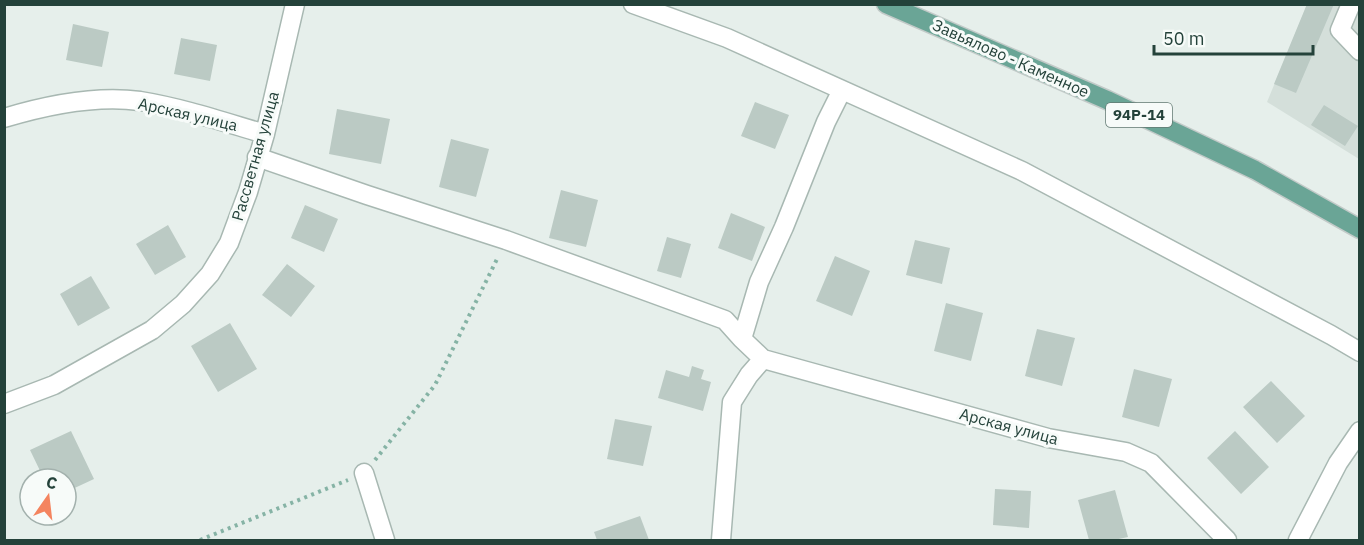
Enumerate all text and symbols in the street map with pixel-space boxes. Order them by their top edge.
street label: Завьялово - Каменное [930,14,1093,102]
scale bar [1154,18,1313,56]
text: 50 m [1163,27,1205,50]
street label: Рассветная улица [227,89,283,223]
street label: Арская улица [136,93,240,135]
road number: 94Р-14 [1106,103,1172,127]
street label: Арская улица [957,403,1061,449]
north arrow [18,467,78,527]
text: С [44,471,59,493]

